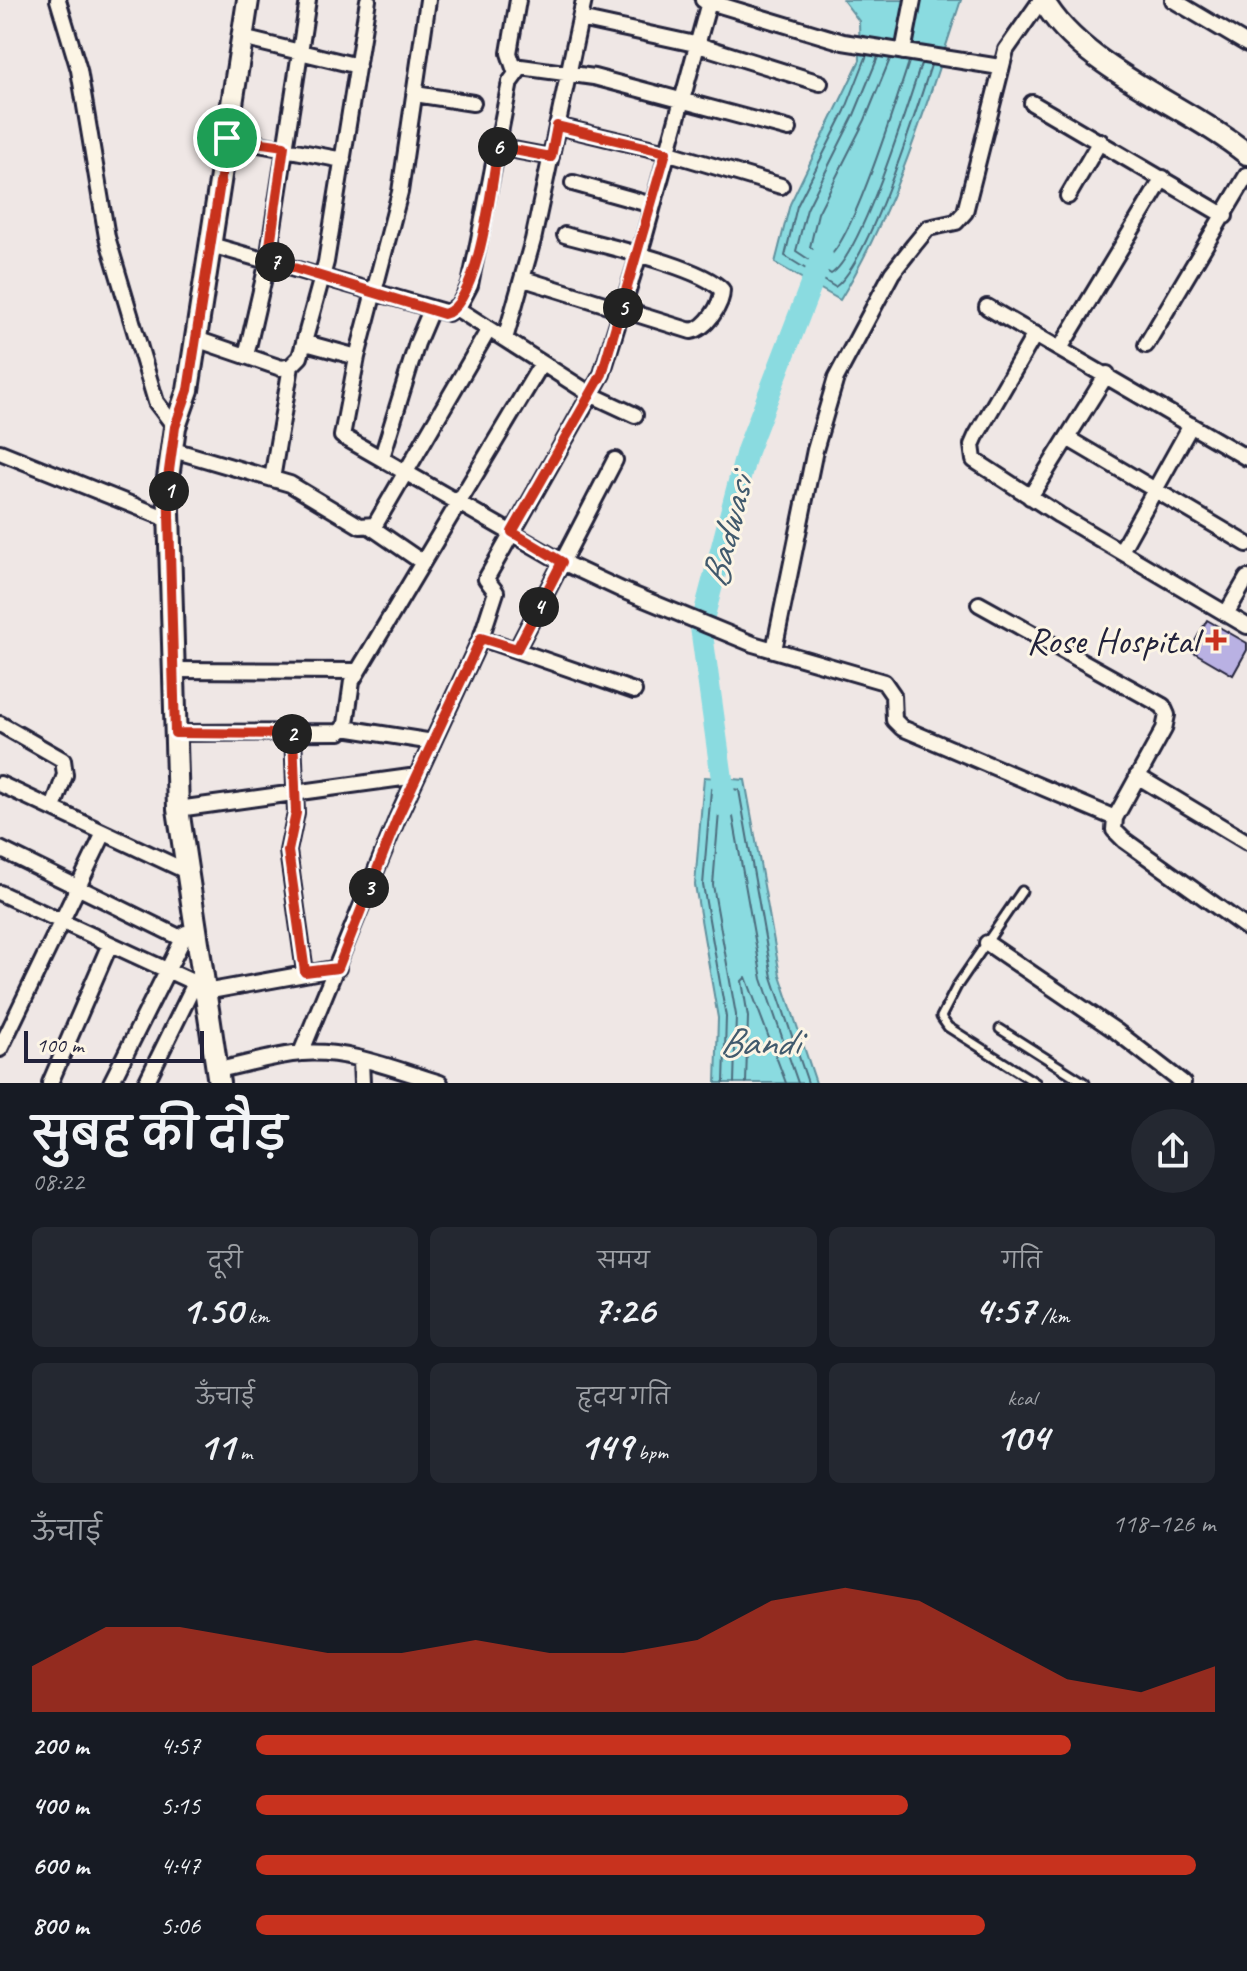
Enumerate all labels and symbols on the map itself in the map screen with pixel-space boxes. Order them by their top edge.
pin [193,104,261,172]
pin: 6 [478,127,518,167]
pin: 7 [255,242,295,282]
pin: 5 [603,288,643,328]
water label: Badwasi [689,463,767,593]
pin: 1 [149,471,189,511]
pin: 4 [519,587,559,627]
place label: Rose Hospital [1027,617,1205,664]
marker: Rose Hospital [1205,629,1227,651]
pin: 2 [272,714,312,754]
pin: 3 [349,868,389,908]
water label: Bandi [719,1017,808,1067]
scale bar [24,1027,204,1063]

